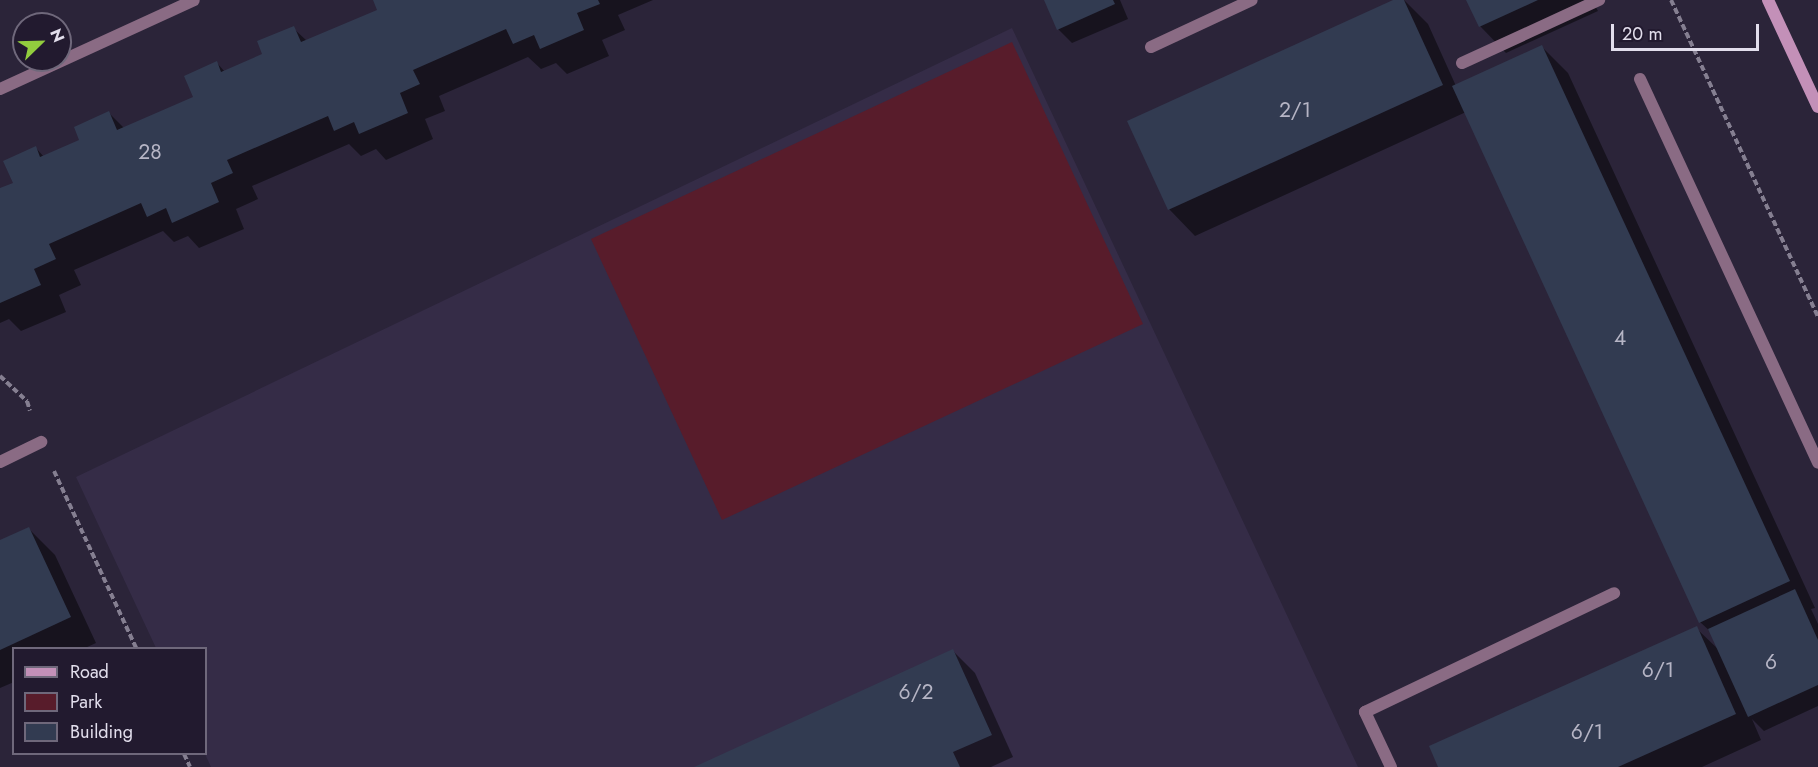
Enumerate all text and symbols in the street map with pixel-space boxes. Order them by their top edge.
north arrow [12,12,72,72]
scale bar [1614,12,1762,50]
text: 20 m [1622,21,1662,47]
text: N [44,25,70,46]
house number: 2/1 [1279,97,1311,123]
house number: 28 [138,139,162,165]
house number: 4 [1614,325,1626,351]
legend [12,647,207,755]
house number: 6 [1765,649,1777,675]
house number: 6/1 [1642,657,1674,683]
text: Road [70,659,109,685]
house number: 6/2 [899,679,933,705]
text: Park [70,689,102,715]
text: Building [70,719,133,745]
house number: 6/1 [1571,719,1603,745]

